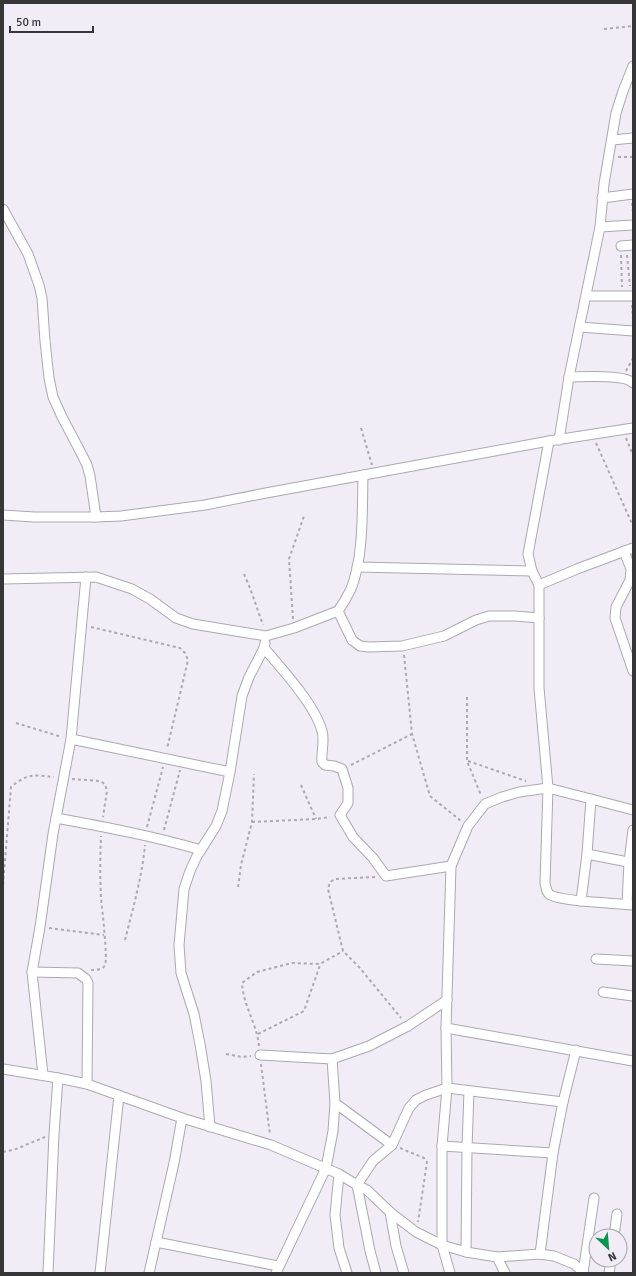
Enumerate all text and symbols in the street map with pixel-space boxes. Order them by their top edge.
scale bar [10,8,93,34]
text: 50 m [16,15,41,30]
north arrow [588,1228,628,1268]
text: N [606,1249,618,1264]

